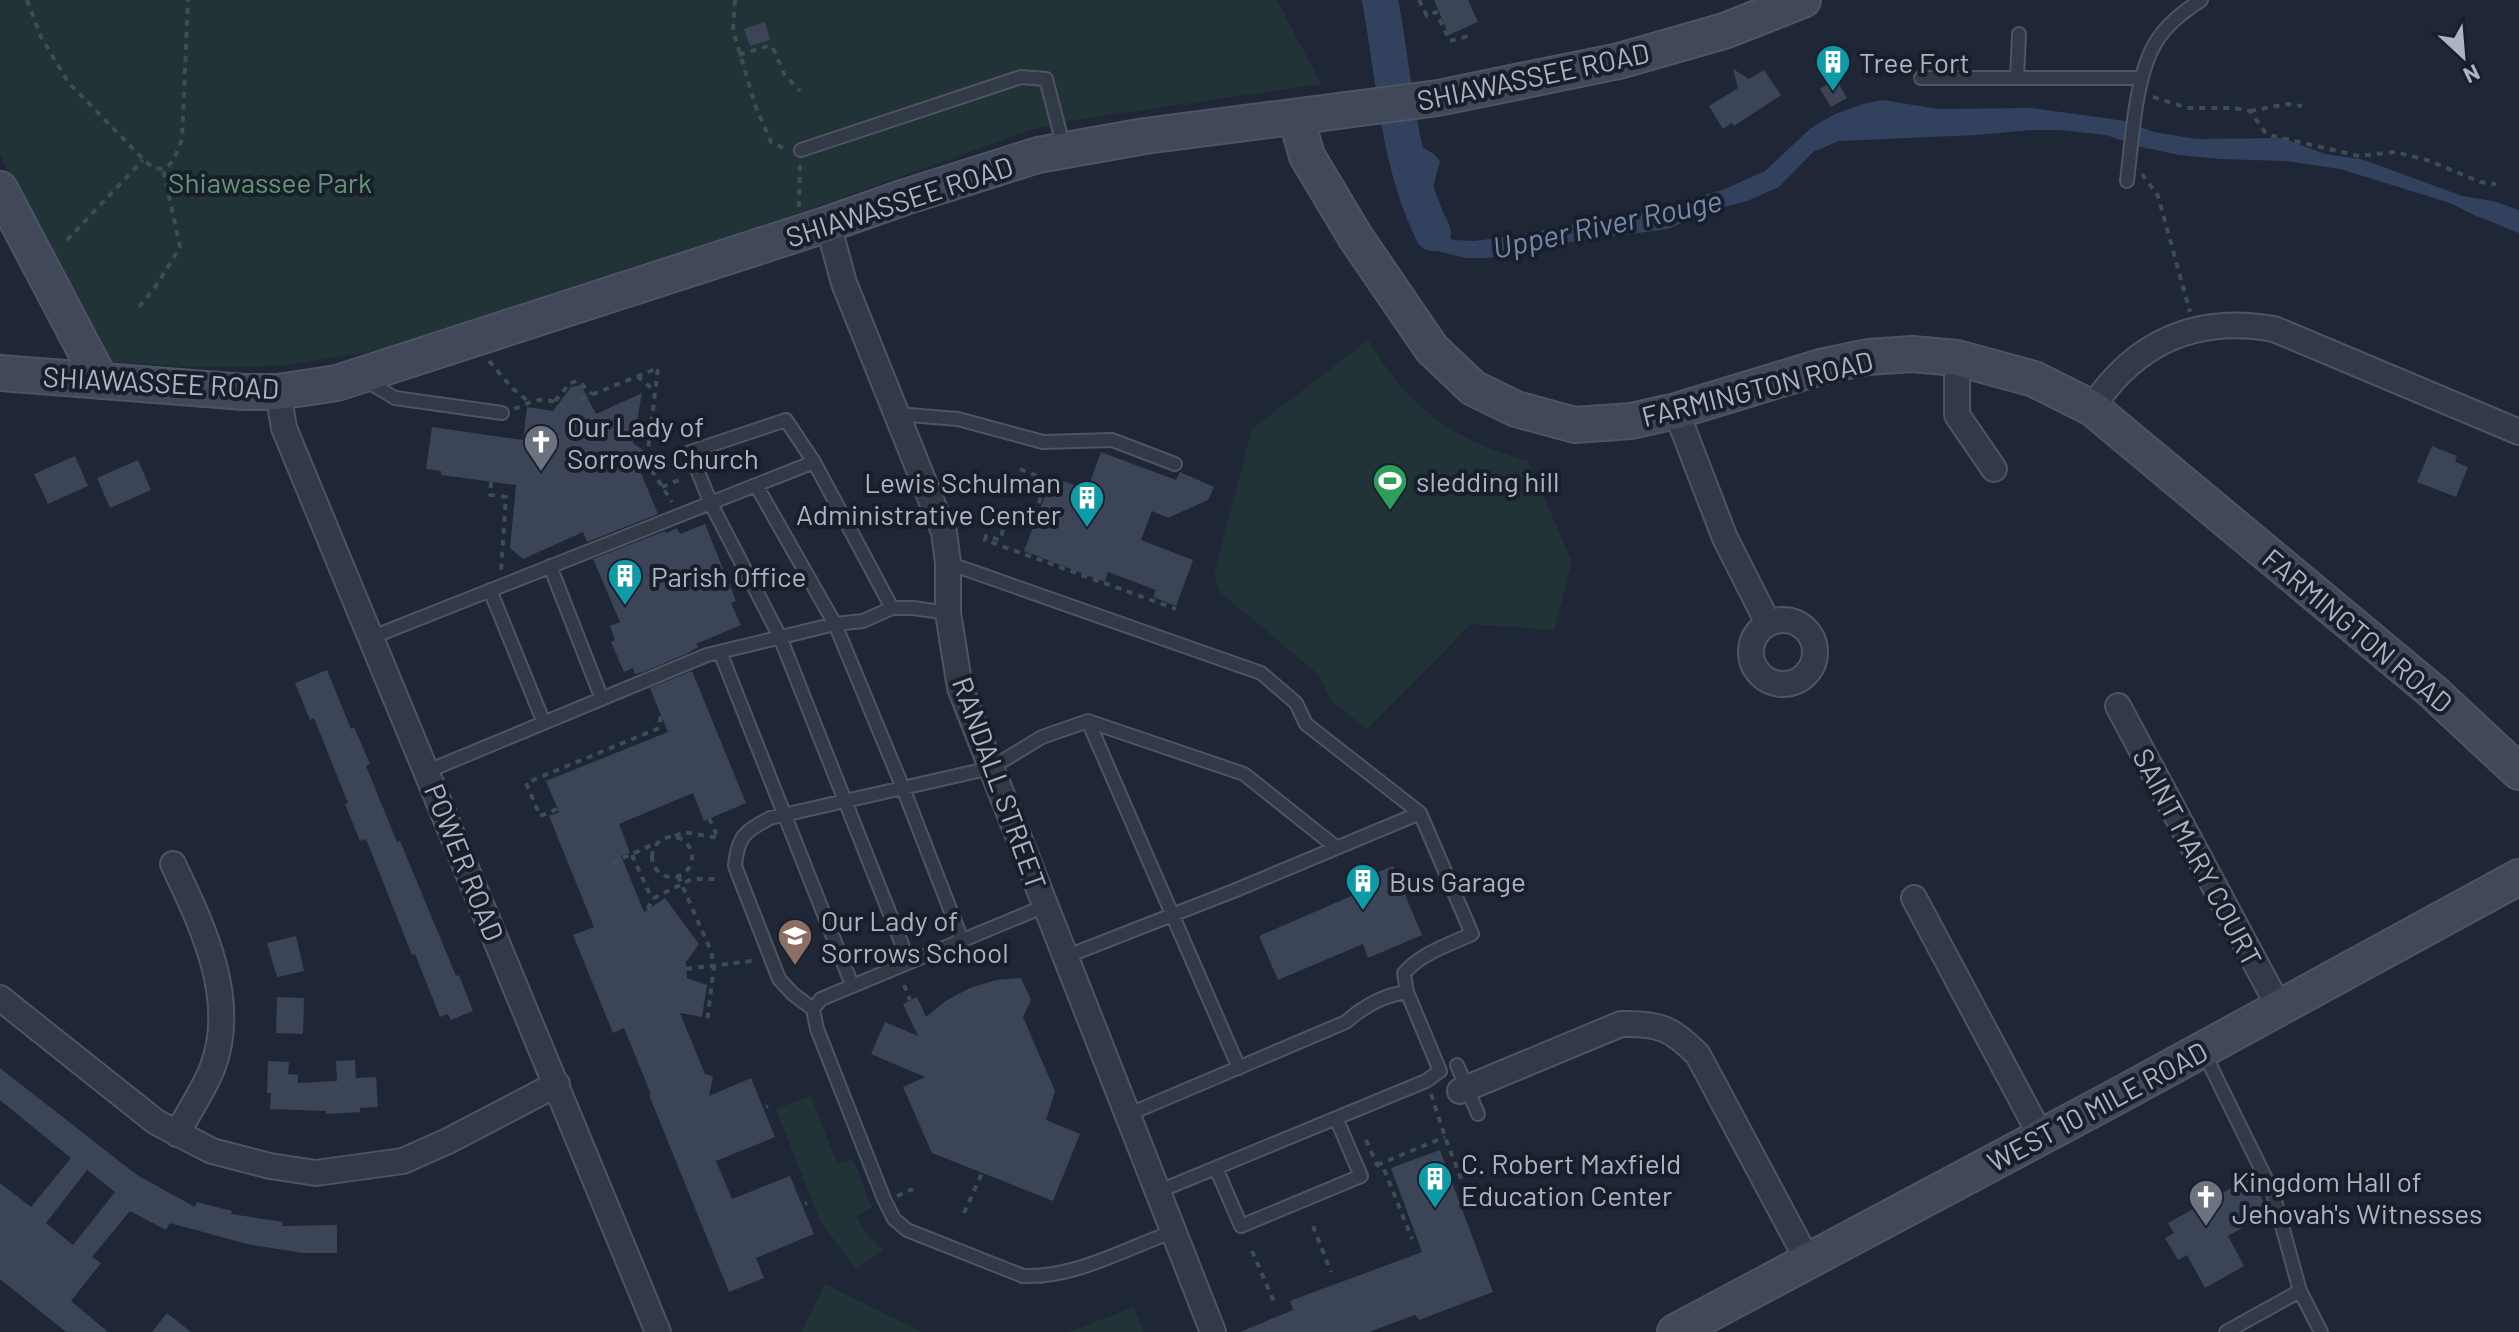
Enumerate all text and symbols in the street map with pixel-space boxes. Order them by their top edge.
north arrow [2423,16,2503,96]
street label: SHIAWASSEE ROAD [1414,35,1652,117]
building icon: Tree Fort [1814,43,1852,93]
place label: Tree Fort [1859,45,1970,79]
text: N [2460,60,2484,90]
street label: SHIAWASSEE ROAD [781,148,1017,254]
park label: Shiawassee Park [168,165,372,199]
water label: Upper River Rouge [1489,181,1725,265]
street label: FARMINGTON ROAD [1638,343,1876,433]
street label: SHIAWASSEE ROAD [42,359,280,405]
place label: Our Lady of Sorrows Church [567,409,759,475]
church icon: Our Lady of Sorrows Church [522,423,560,473]
sports icon: sledding hill [1371,462,1409,512]
place label: sledding hill [1416,464,1559,498]
place label: Lewis Schulman Administrative Center [796,465,1061,531]
building icon: Lewis Schulman Administrative Center [1068,479,1106,529]
street label: FARMINGTON ROAD [2256,541,2460,719]
building icon: Parish Office [606,557,644,607]
place label: Parish Office [651,559,806,593]
street label: RANDALL STREET [946,672,1054,894]
street label: SAINT MARY COURT [2126,742,2270,972]
street label: POWER ROAD [418,778,512,946]
building icon: Bus Garage [1344,862,1382,912]
place label: Bus Garage [1389,864,1526,898]
place label: Our Lady of Sorrows School [821,903,1009,969]
school or university icon: Our Lady of Sorrows School [776,917,814,967]
street label: WEST 10 MILE ROAD [1981,1034,2213,1178]
place label: C. Robert Maxfield Education Center [1461,1146,1681,1212]
building icon: C. Robert Maxfield Education Center [1416,1160,1454,1210]
place label: Kingdom Hall of Jehovah's Witnesses [2232,1164,2482,1230]
church icon: Kingdom Hall of Jehovah's Witnesses [2187,1178,2225,1228]

